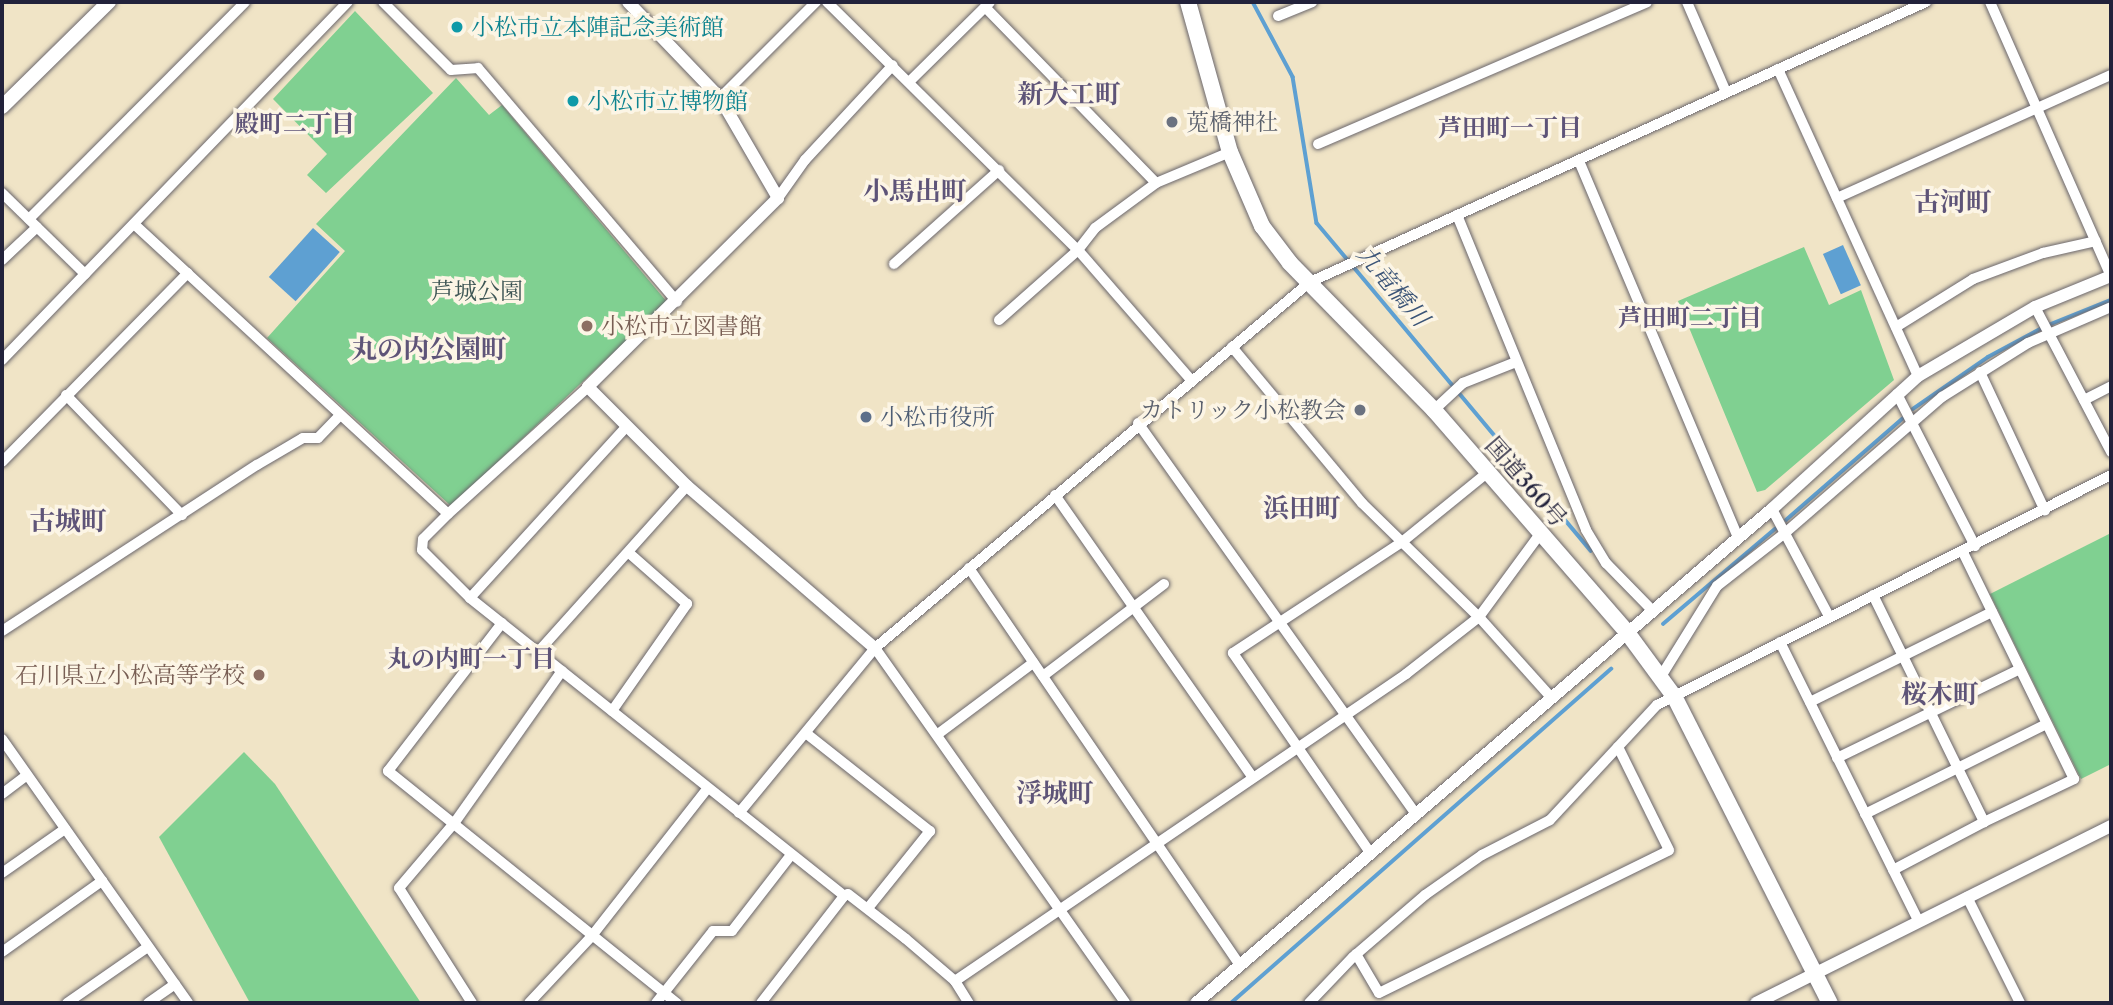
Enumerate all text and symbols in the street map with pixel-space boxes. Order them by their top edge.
place label: 小松市立本陣記念美術館 [471,13,724,41]
marker: 小松市立本陣記念美術館 [449,19,465,35]
district label: 新大工町 [1017,79,1121,111]
place label: 小松市立博物館 [587,87,748,115]
marker: 小松市立博物館 [565,93,581,109]
place label: 莵橋神社 [1186,108,1278,136]
district label: 殿町二丁目 [235,110,355,138]
marker: 莵橋神社 [1164,114,1180,130]
district label: 芦田町一丁目 [1438,114,1582,142]
district label: 小馬出町 [863,176,967,208]
district label: 古河町 [1914,187,1992,219]
water label: 九竜橋川 [1351,240,1435,332]
park label: 芦城公園 [431,277,523,305]
district label: 芦田町二丁目 [1618,304,1762,332]
place label: 小松市立図書館 [601,312,762,340]
marker: 小松市立図書館 [579,318,595,334]
district label: 丸の内公園町 [351,334,507,366]
place label: カトリック小松教会 [1139,396,1346,424]
marker: カトリック小松教会 [1352,402,1368,418]
place label: 小松市役所 [880,403,995,431]
marker: 小松市役所 [858,409,874,425]
street label: 国道360号 [1480,432,1572,532]
district label: 浜田町 [1263,493,1341,525]
district label: 古城町 [29,506,107,538]
district label: 丸の内町一丁目 [387,645,555,673]
place label: 石川県立小松高等学校 [15,661,245,689]
marker: 石川県立小松高等学校 [251,667,267,683]
district label: 桜木町 [1901,679,1979,711]
district label: 浮城町 [1016,778,1094,810]

